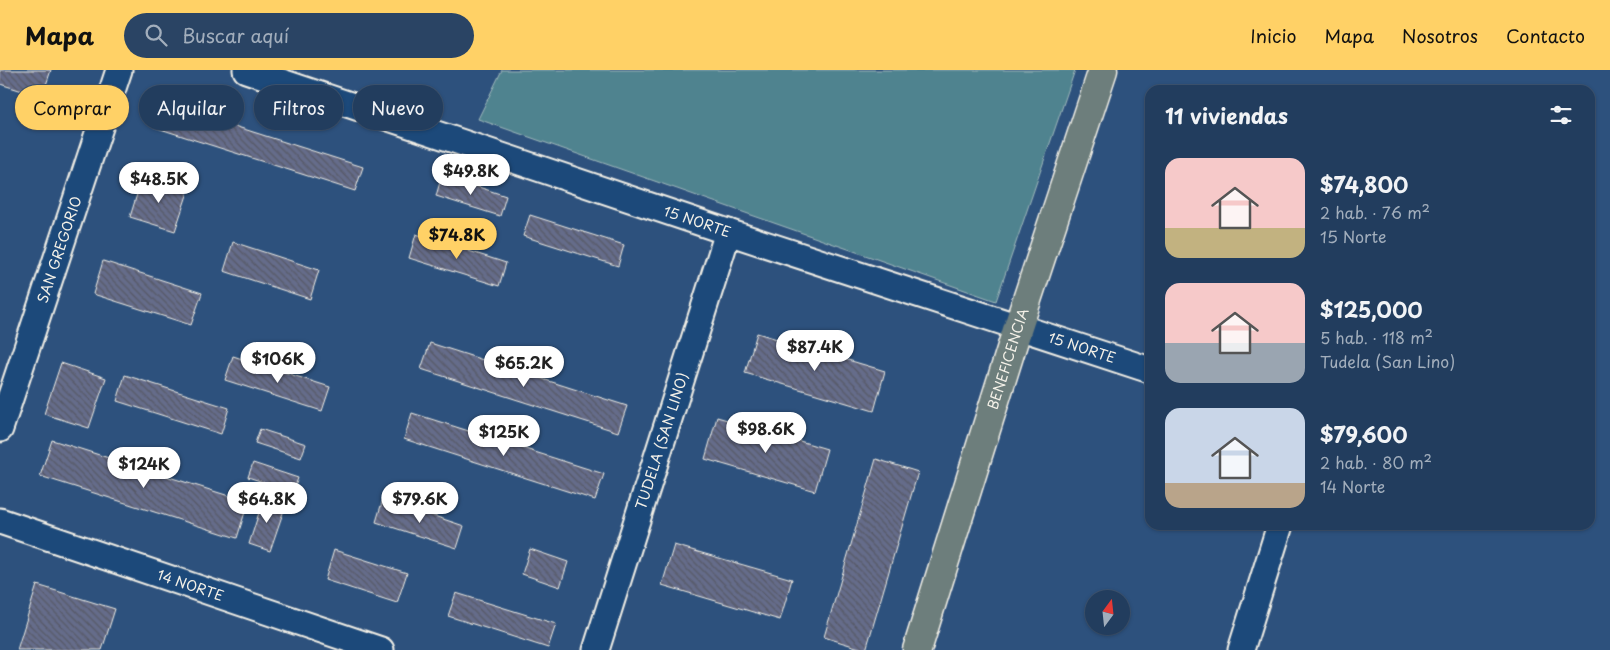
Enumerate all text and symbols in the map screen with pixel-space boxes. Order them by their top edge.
search box [124,13,474,58]
text: Mapa [25,17,94,53]
icon: search [142,21,170,49]
text: Buscar aquí [182,21,289,49]
text: Inicio [1250,22,1297,49]
text: Mapa [1325,22,1374,49]
text: Nosotros [1402,22,1478,49]
text: Contacto [1506,22,1585,49]
chip: Comprar [15,85,129,130]
chip: Alquilar [139,85,244,130]
chip: Filtros [254,85,343,130]
chip: Nuevo [353,85,443,130]
text: 11 viviendas [1165,99,1288,131]
icon: filters [1547,101,1575,129]
pin: $49.8K [430,154,512,196]
text: $49.8K [443,158,499,182]
pin: $48.5K [118,162,200,204]
text: $48.5K [130,166,188,190]
text: $74,800 [1320,168,1408,200]
icon: home [1205,178,1265,238]
street label: SAN GREGORIO [31,193,87,306]
street label: 15 NORTE [661,200,734,242]
text: 2 hab. · 76 m² [1320,200,1430,224]
pin: $74.8K [416,218,498,260]
text: $74.8K [429,222,485,246]
text: 15 Norte [1320,224,1386,248]
text: $125,000 [1320,293,1423,325]
icon: home [1205,303,1265,363]
street label: BENEFICENCIA [982,305,1034,412]
text: 5 hab. · 118 m² [1320,325,1433,349]
street label: 15 NORTE [1046,326,1119,368]
pin: $87.4K [774,330,856,372]
text: $87.4K [787,334,843,358]
pin: $106K [243,342,313,384]
text: $106K [251,346,305,370]
pin: $65.2K [483,346,565,388]
text: Tudela (San Lino) [1320,349,1455,373]
text: $65.2K [495,350,553,374]
street label: TUDELA (SAN LINO) [630,370,693,512]
pin: $98.6K [725,412,807,454]
pin: $125K [469,414,539,457]
text: $98.6K [737,416,795,440]
text: $79,600 [1320,418,1408,450]
text: $125K [479,419,529,443]
icon: home [1205,428,1265,488]
pin: $124K [109,446,179,489]
text: 2 hab. · 80 m² [1320,450,1432,474]
text: $124K [118,451,170,475]
text: 14 Norte [1320,474,1385,498]
pin: $64.8K [226,482,308,524]
pin: $79.6K [379,482,461,524]
text: $64.8K [238,486,296,510]
text: $79.6K [392,486,448,510]
street label: 14 NORTE [154,564,227,606]
north arrow [1085,590,1130,635]
map controls [1085,590,1130,635]

